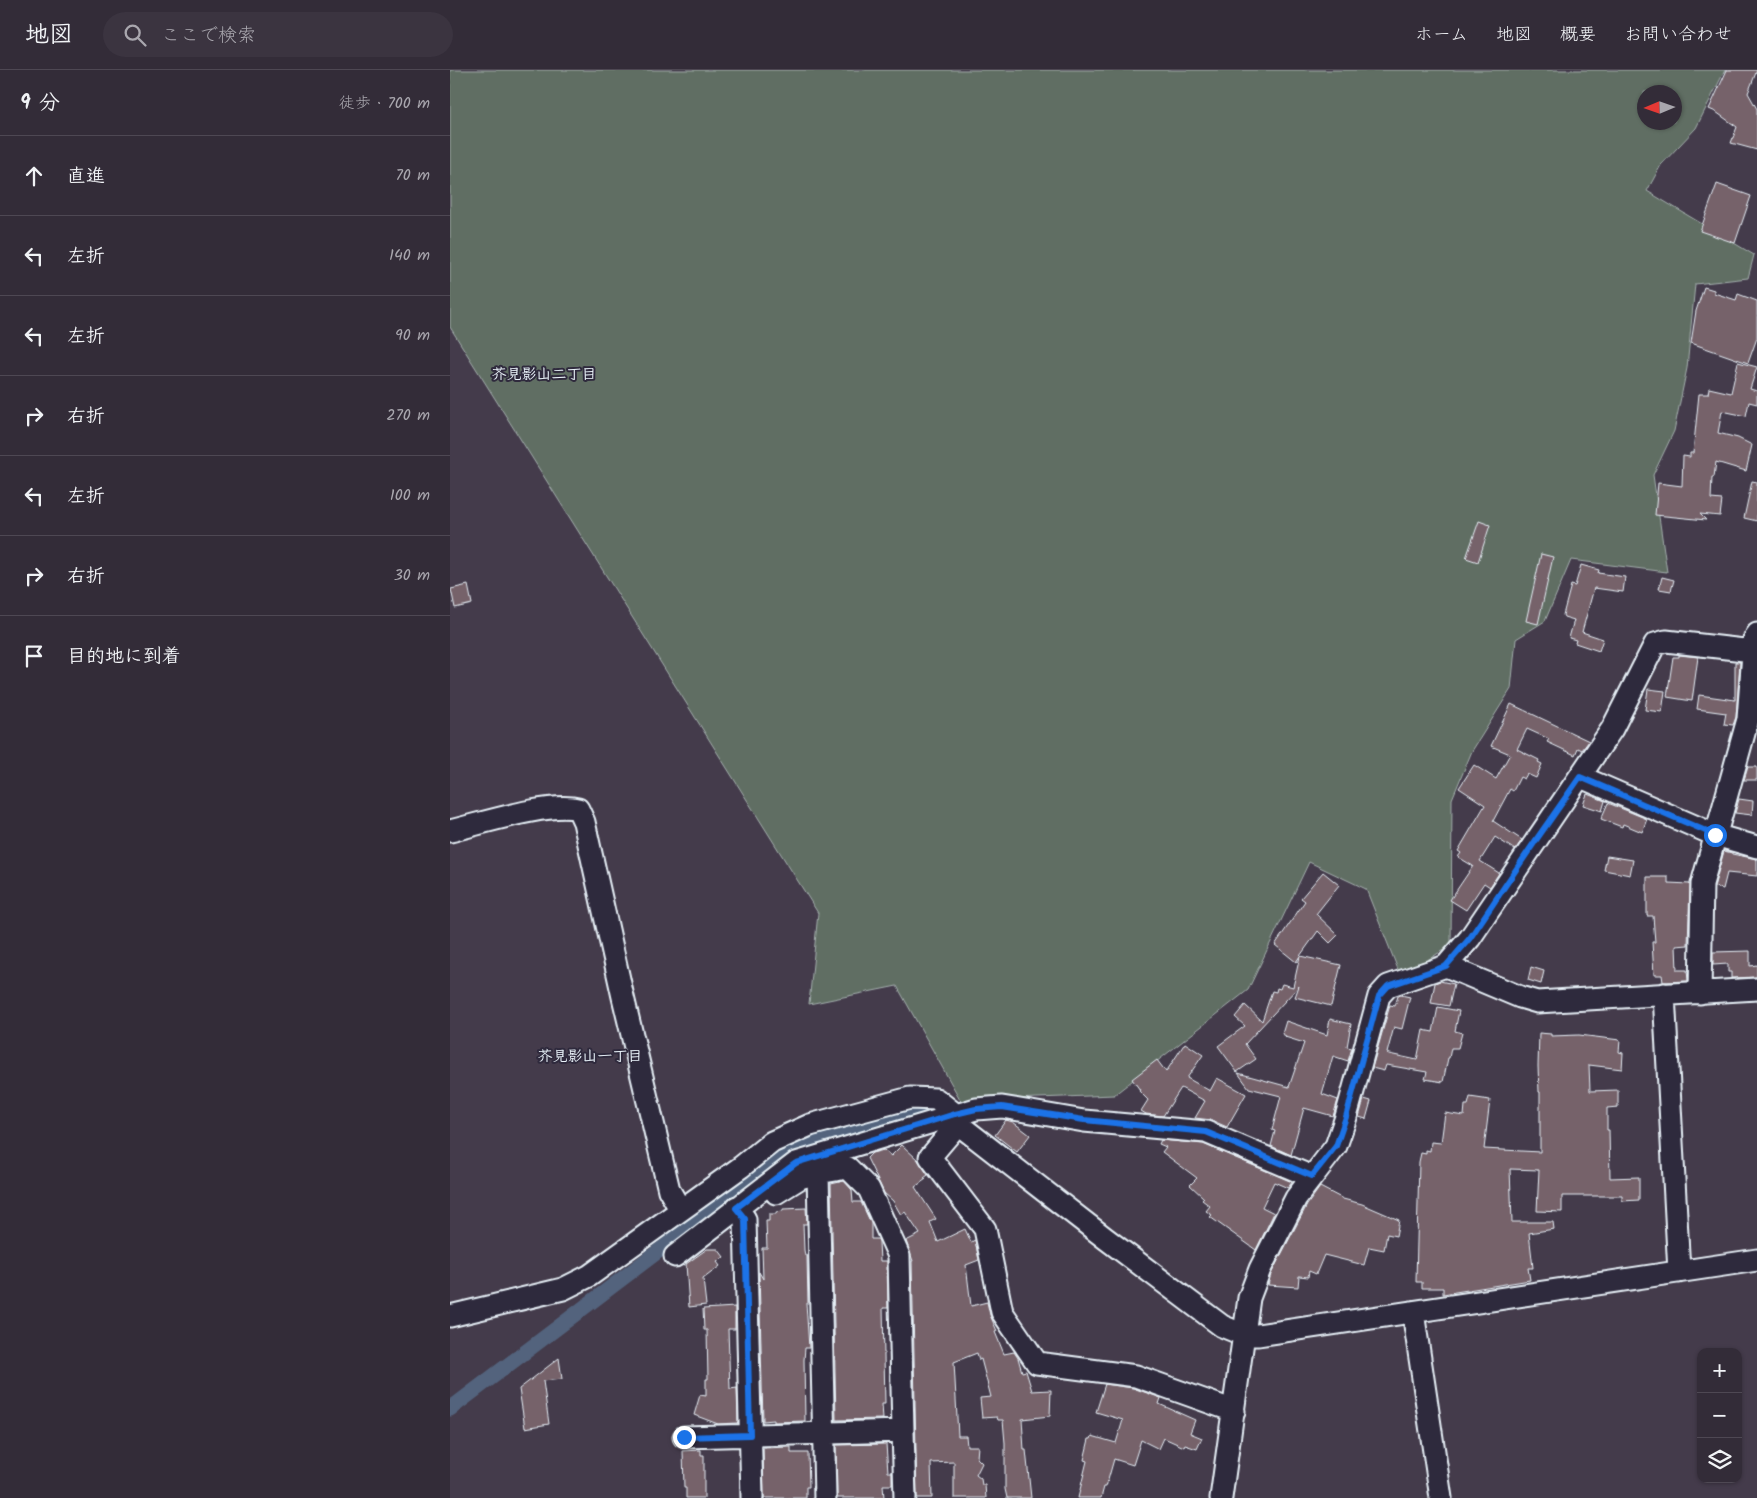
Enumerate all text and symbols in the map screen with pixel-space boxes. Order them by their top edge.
search box [103,12,453,57]
text: 地図 [25,16,73,55]
icon: search [121,21,149,49]
text: ここで検索 [161,21,256,51]
text: ホーム [1415,21,1468,50]
text: 地図 [1496,21,1532,50]
text: 概要 [1560,21,1596,50]
text: お問い合わせ [1624,21,1732,50]
north arrow [1637,85,1682,130]
text: 9 分 [20,87,60,120]
text: 徒歩 · 700 m [339,91,430,116]
icon: ahead [20,162,48,190]
text: 直進 [67,162,105,192]
text: 70 m [395,163,430,188]
icon: left [20,242,48,270]
text: 左折 [67,242,105,272]
text: 140 m [389,243,430,268]
icon: left [20,322,48,350]
text: 左折 [67,322,105,352]
text: 90 m [395,323,430,348]
district label: 芥見影山二丁目 [491,363,597,387]
icon: right [20,402,48,430]
text: 右折 [67,402,105,432]
text: 270 m [386,403,430,428]
icon: left [20,482,48,510]
text: 左折 [67,482,105,512]
text: 100 m [390,483,430,508]
icon: right [20,562,48,590]
text: 右折 [67,562,105,592]
text: 30 m [394,563,430,588]
icon: arrive [20,642,48,670]
text: 目的地に到着 [67,642,181,672]
route start [1704,824,1727,847]
district label: 芥見影山一丁目 [537,1045,643,1069]
map controls [1697,1348,1742,1483]
button: + [1697,1348,1742,1393]
button: − [1697,1393,1742,1438]
route end [673,1426,696,1449]
button: layers [1697,1438,1742,1483]

